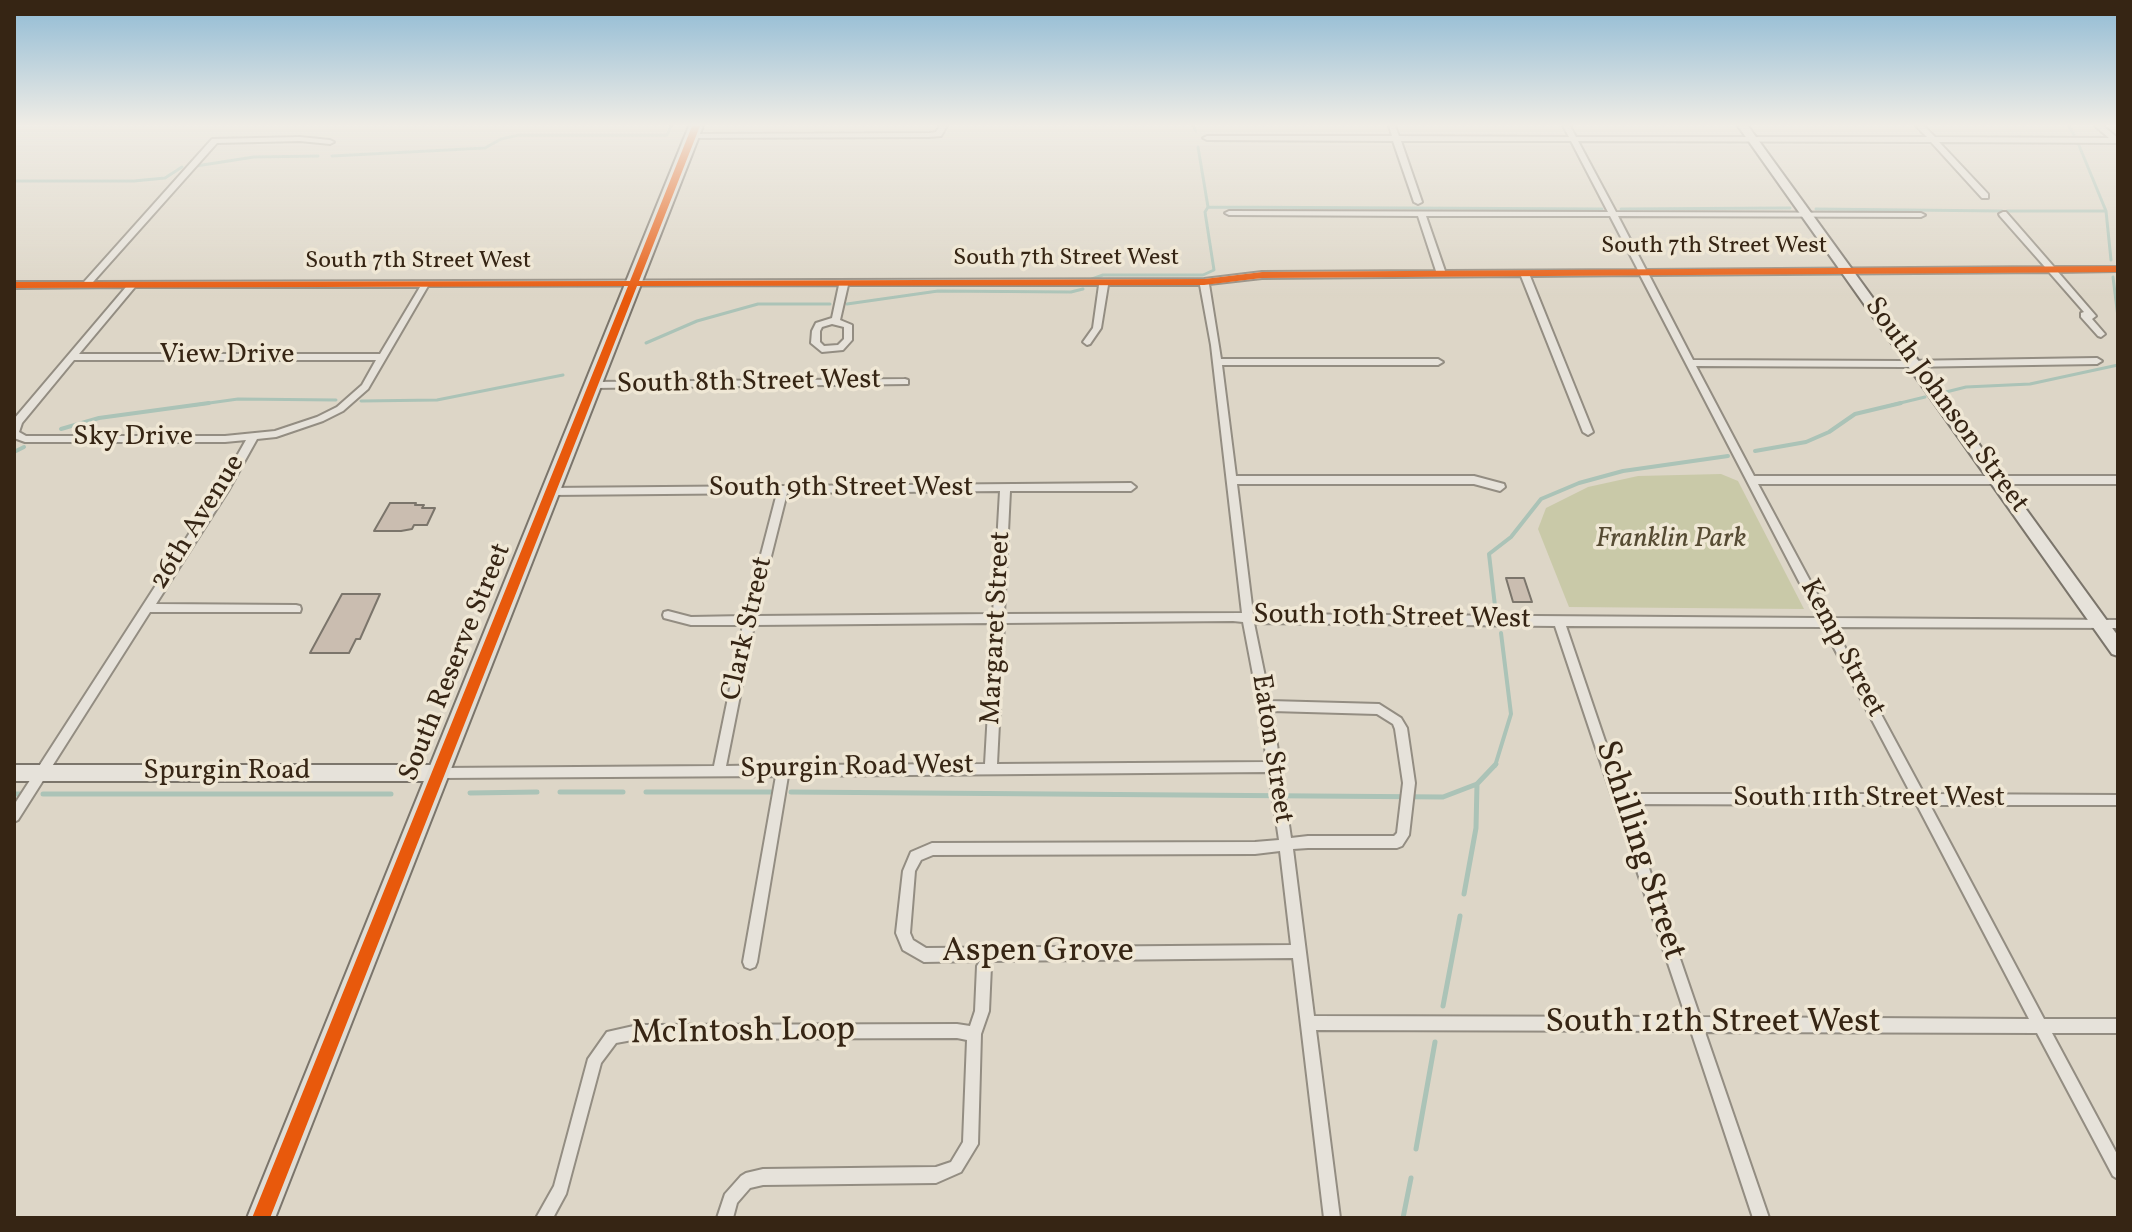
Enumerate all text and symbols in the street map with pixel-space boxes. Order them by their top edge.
street label: South 7th Street West [1601,234,1827,262]
street label: South 7th Street West [953,246,1179,274]
street label: South 7th Street West [305,249,531,277]
street label: South Johnson Street [1856,292,2034,520]
street label: View Drive [160,340,294,374]
street label: South 8th Street West [616,365,882,403]
street label: Sky Drive [73,422,193,456]
street label: 26th Avenue [144,449,254,597]
street label: South 9th Street West [709,473,973,507]
park label: Franklin Park [1596,524,1746,558]
street label: Margaret Street [976,530,1020,726]
street label: South Reserve Street [394,539,520,787]
street label: Clark Street [716,554,782,704]
street label: Kemp Street [1791,574,1891,724]
street label: South 10th Street West [1253,600,1531,638]
street label: Eaton Street [1242,672,1298,826]
street label: Schilling Street [1583,736,1693,966]
street label: Spurgin Road West [740,750,974,788]
street label: Spurgin Road [143,756,311,790]
street label: South 11th Street West [1733,783,2005,817]
street label: Aspen Grove [942,934,1134,974]
street label: South 12th Street West [1545,1005,1881,1045]
street label: McIntosh Loop [630,1012,856,1056]

